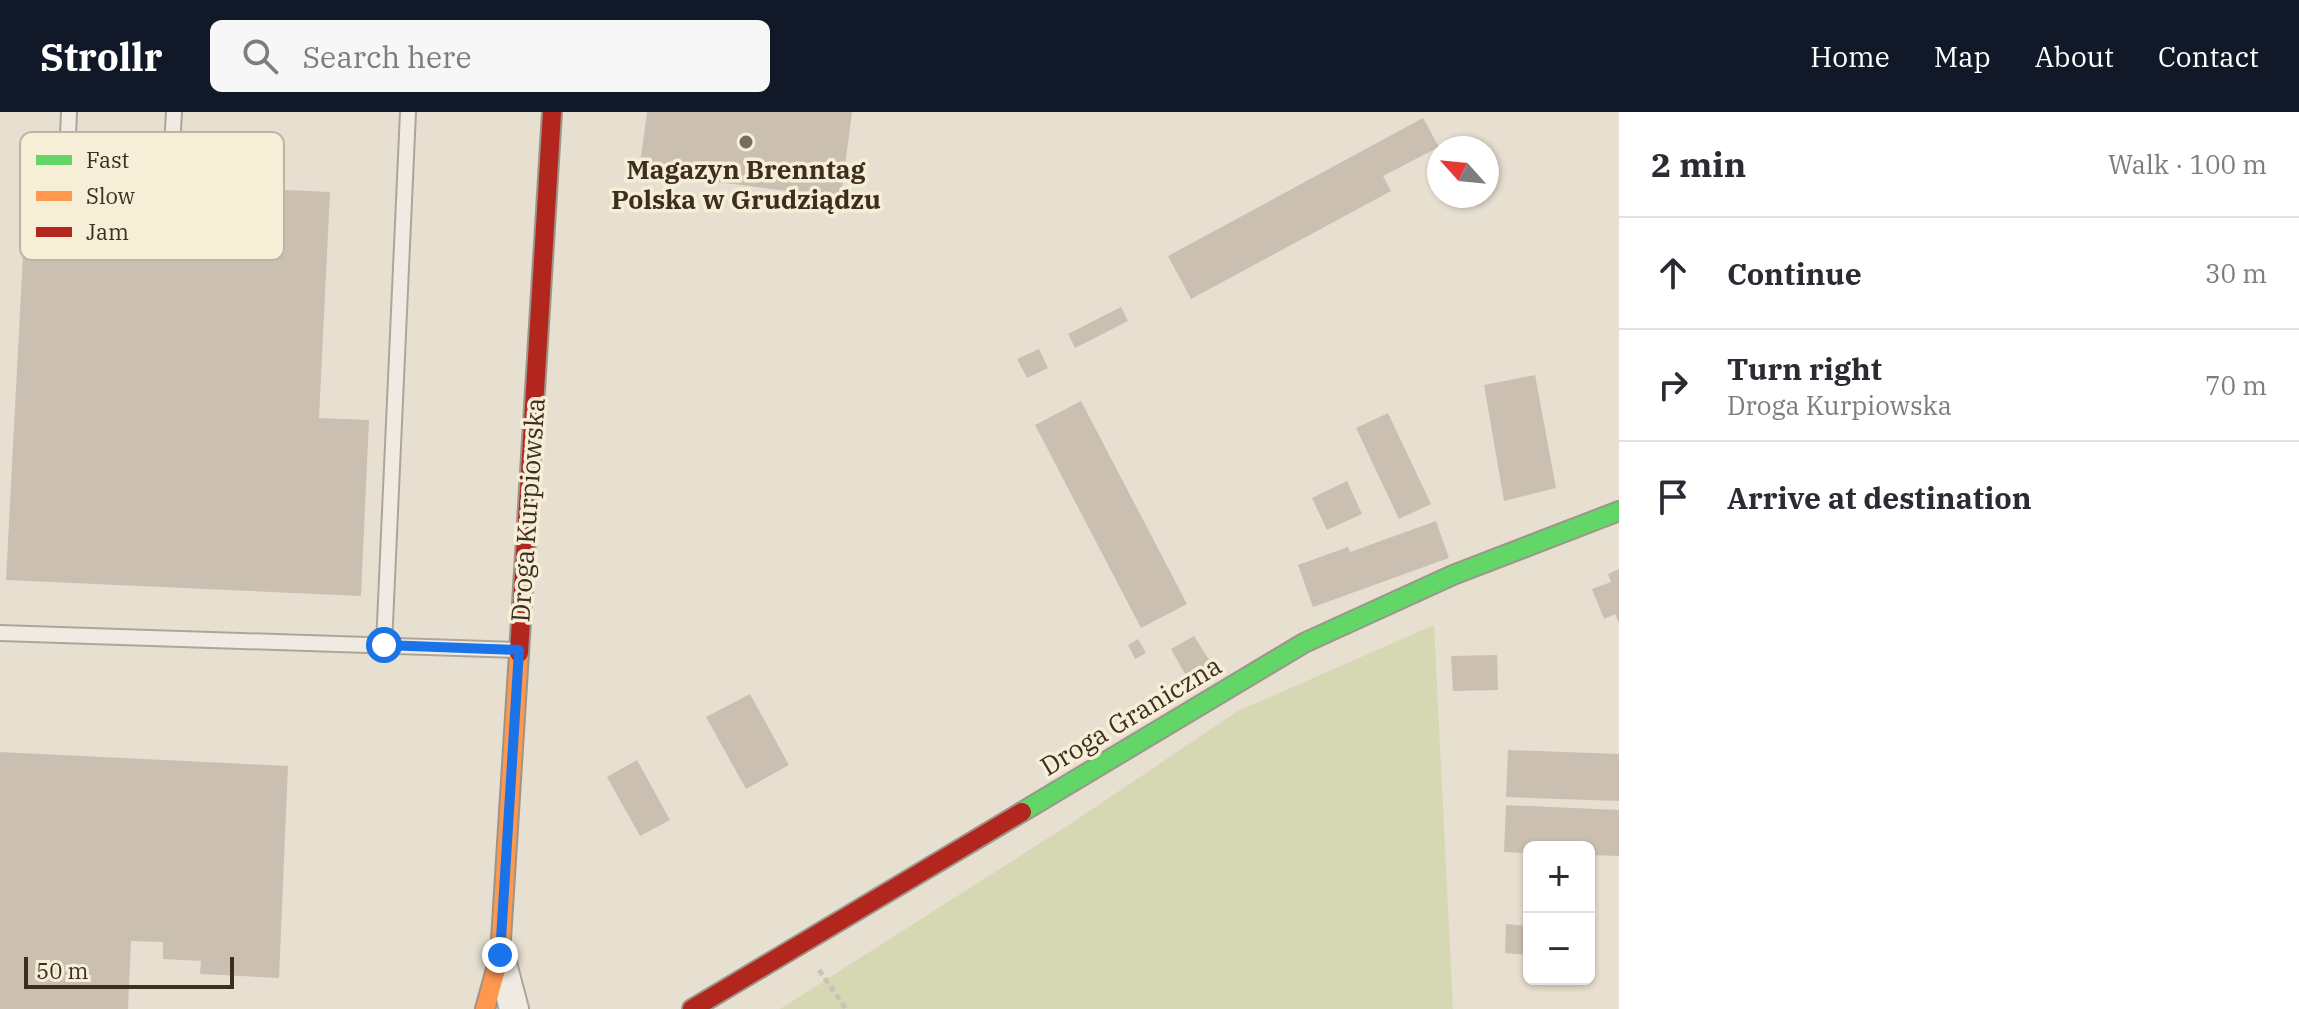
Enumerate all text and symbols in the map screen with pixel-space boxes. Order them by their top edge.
search box [210,20,770,92]
text: Strollr [40,32,162,81]
icon: search [238,34,282,78]
text: Search here [302,37,471,76]
text: Home [1810,38,1890,75]
text: Map [1934,38,1991,75]
text: About [2035,38,2114,75]
text: Contact [2158,38,2259,75]
legend [20,132,284,260]
marker: Magazyn Brenntag Polska w Grudziądzu [737,133,755,151]
north arrow [1427,136,1499,208]
text: 2 min [1651,142,1746,186]
text: Fast [86,145,129,174]
text: Walk · 100 m [2108,147,2267,181]
place label: Magazyn Brenntag Polska w Grudziądzu [611,152,881,216]
text: Slow [86,181,135,210]
text: Jam [86,217,129,246]
icon: ahead [1651,251,1695,295]
text: Continue [1727,254,1862,293]
text: 30 m [2205,256,2267,290]
text: Turn right [1727,349,1882,388]
icon: right [1651,363,1695,407]
text: 70 m [2205,368,2267,402]
text: Droga Kurpiowska [1727,388,1952,422]
street label: Droga Kurpiowska [502,397,552,623]
icon: arrive [1651,475,1695,519]
text: Arrive at destination [1727,478,2032,517]
route start [366,627,402,663]
street label: Droga Graniczna [1034,648,1227,783]
map controls [1523,841,1595,985]
button: + [1523,841,1595,913]
button: − [1523,913,1595,985]
route end [482,937,518,973]
scale bar [24,953,234,989]
text: 50 m [36,956,88,985]

